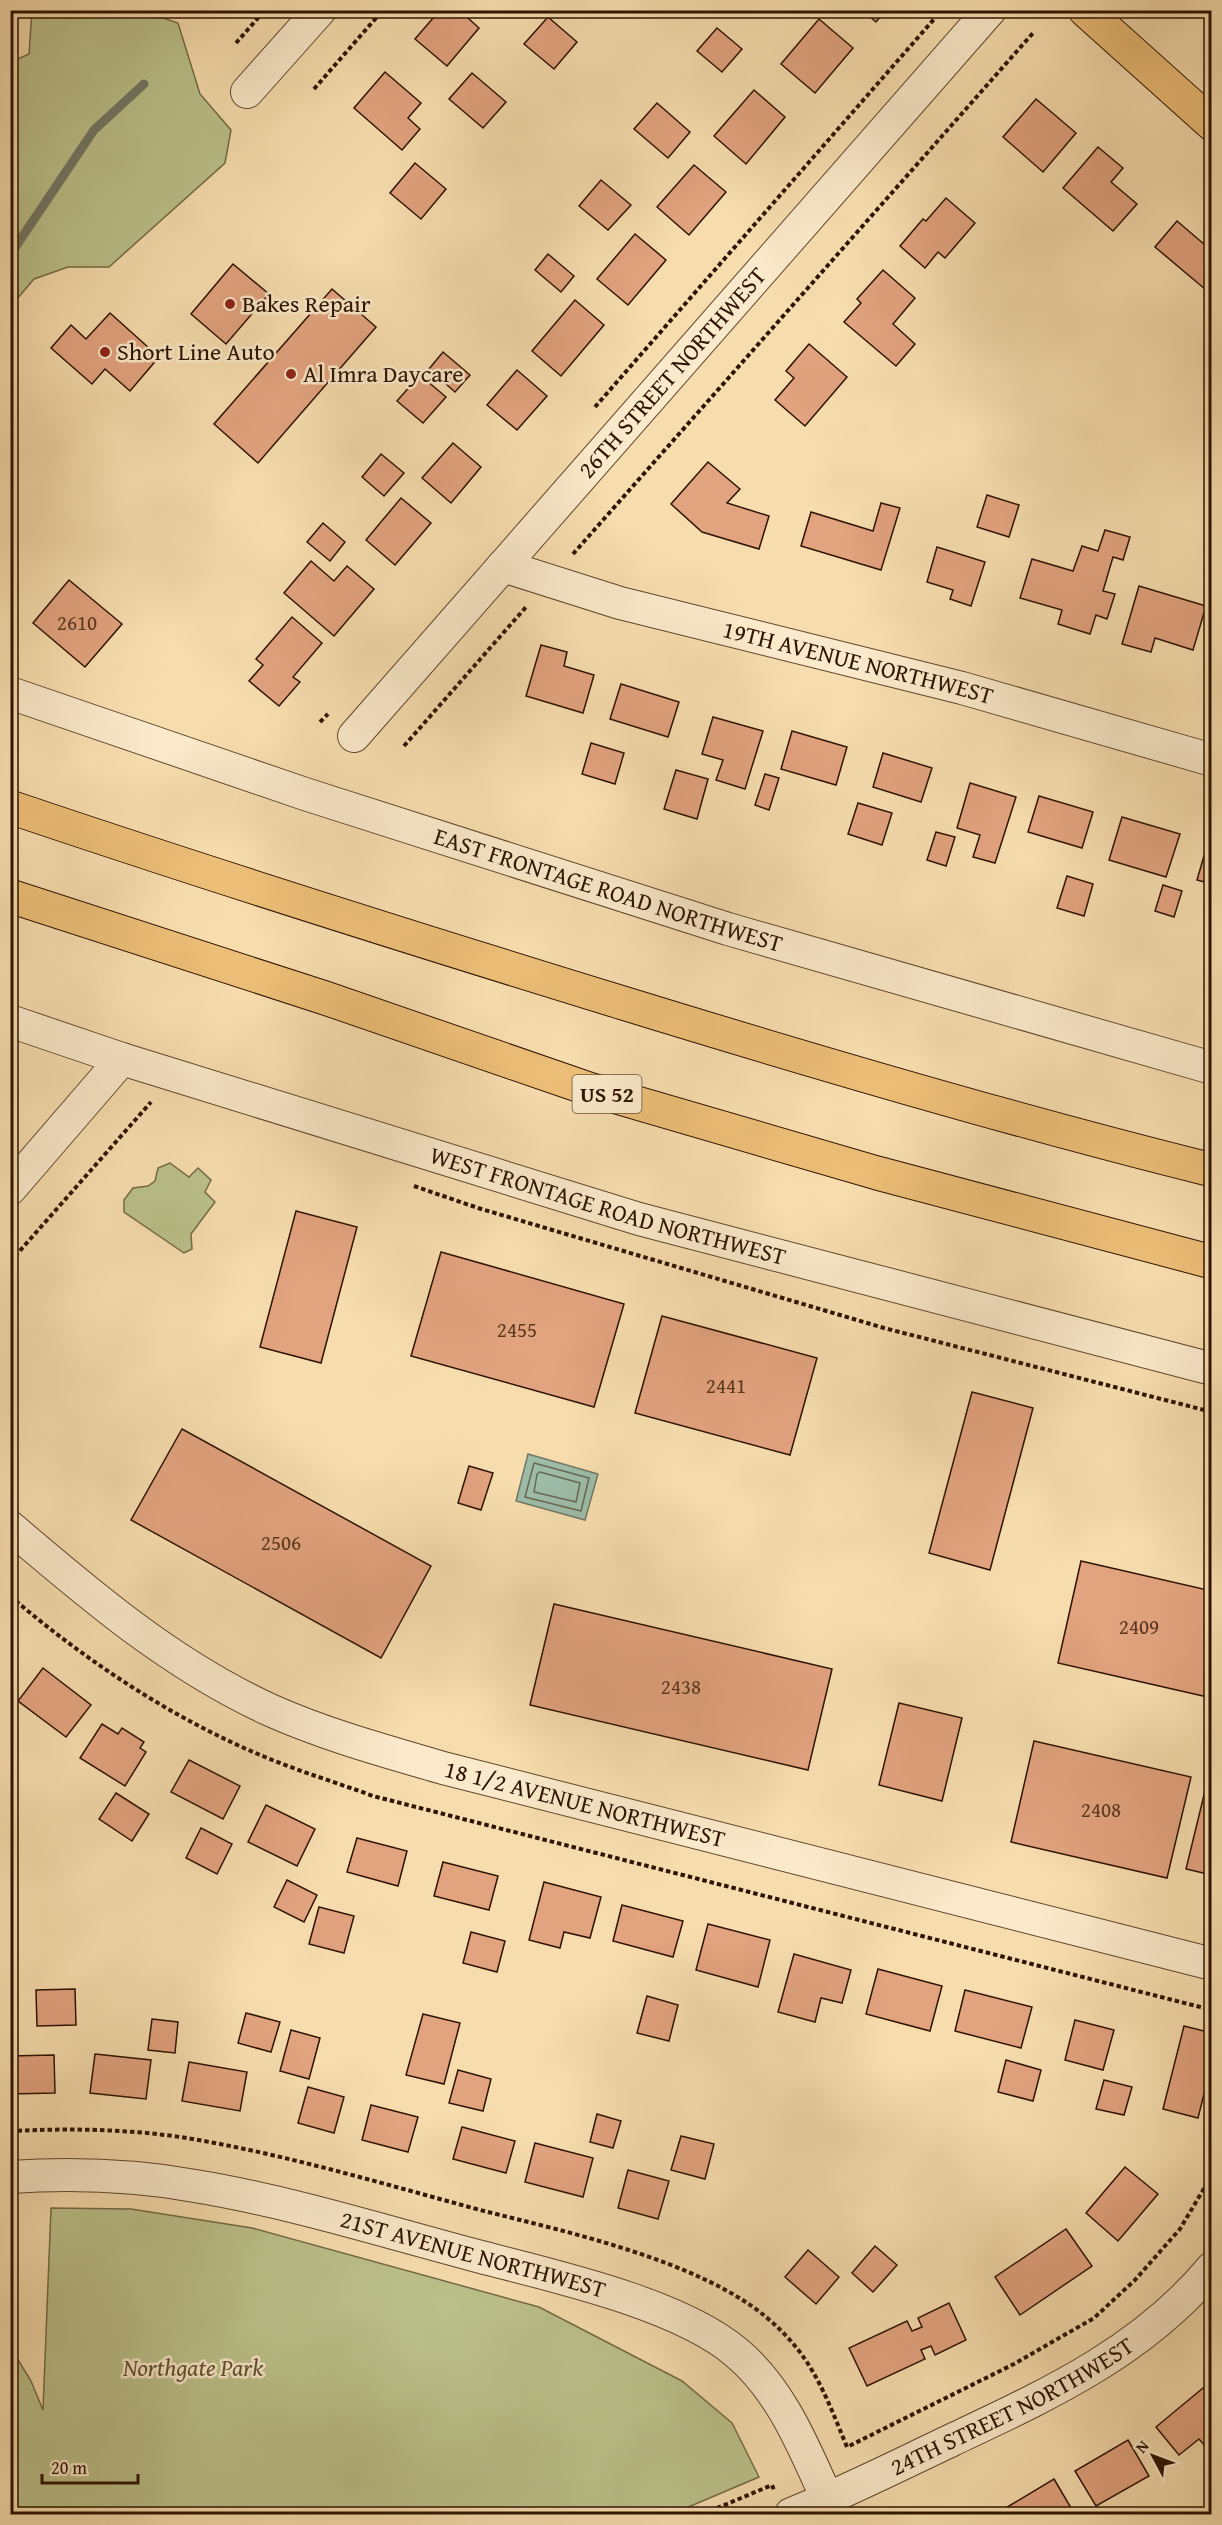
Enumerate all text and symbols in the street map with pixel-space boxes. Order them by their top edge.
street label: 26TH STREET NORTHWEST [570,259,774,486]
place label: Bakes Repair [242,286,371,321]
marker: Bakes Repair [223,297,237,311]
place label: Short Line Auto [117,334,275,369]
marker: Short Line Auto [98,345,112,359]
place label: Al Imra Daycare [303,356,464,391]
marker: Al Imra Daycare [284,367,298,381]
house number: 2610 [57,607,97,638]
street label: 19TH AVENUE NORTHWEST [719,611,998,713]
street label: EAST FRONTAGE ROAD NORTHWEST [430,818,787,961]
road number: US 52 [572,1075,642,1113]
street label: WEST FRONTAGE ROAD NORTHWEST [425,1137,790,1274]
house number: 2455 [497,1314,537,1345]
house number: 2441 [706,1370,746,1401]
house number: 2506 [261,1527,301,1558]
house number: 2409 [1119,1611,1159,1642]
house number: 2438 [661,1671,701,1702]
street label: 18 1/2 AVENUE NORTHWEST [441,1751,729,1856]
house number: 2408 [1081,1794,1121,1825]
street label: 21ST AVENUE NORTHWEST [336,2201,610,2307]
street label: 24TH STREET NORTHWEST [884,2328,1141,2484]
park label: Northgate Park [122,2350,263,2385]
north arrow [1123,2426,1183,2486]
text: N [1129,2434,1154,2458]
scale bar [42,2447,138,2485]
text: 20 m [51,2454,87,2481]

